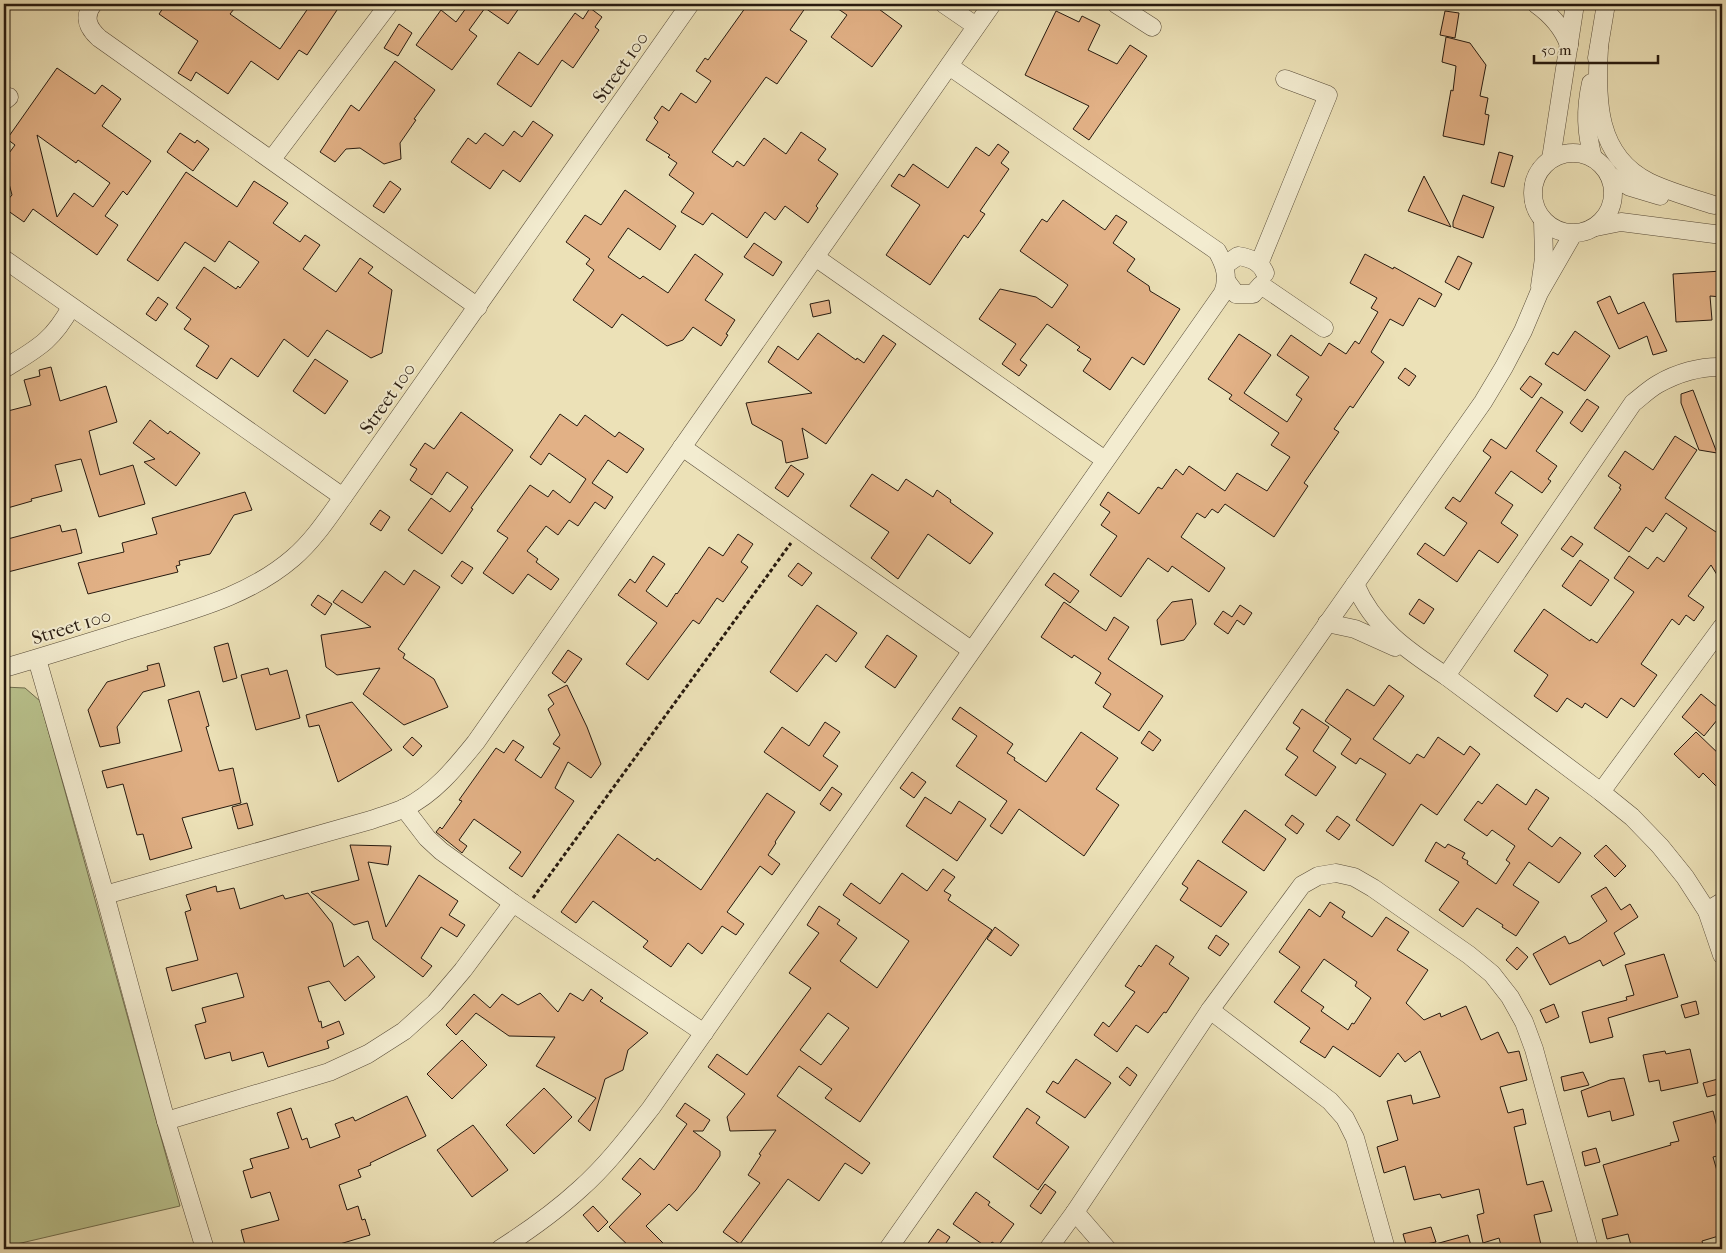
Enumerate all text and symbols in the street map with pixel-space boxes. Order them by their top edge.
street label: Street 100 [588,28,653,107]
scale bar [1534,32,1657,64]
text: 50 m [1541,41,1572,59]
street label: Street 100 [355,359,420,438]
street label: Street 100 [29,604,114,649]

